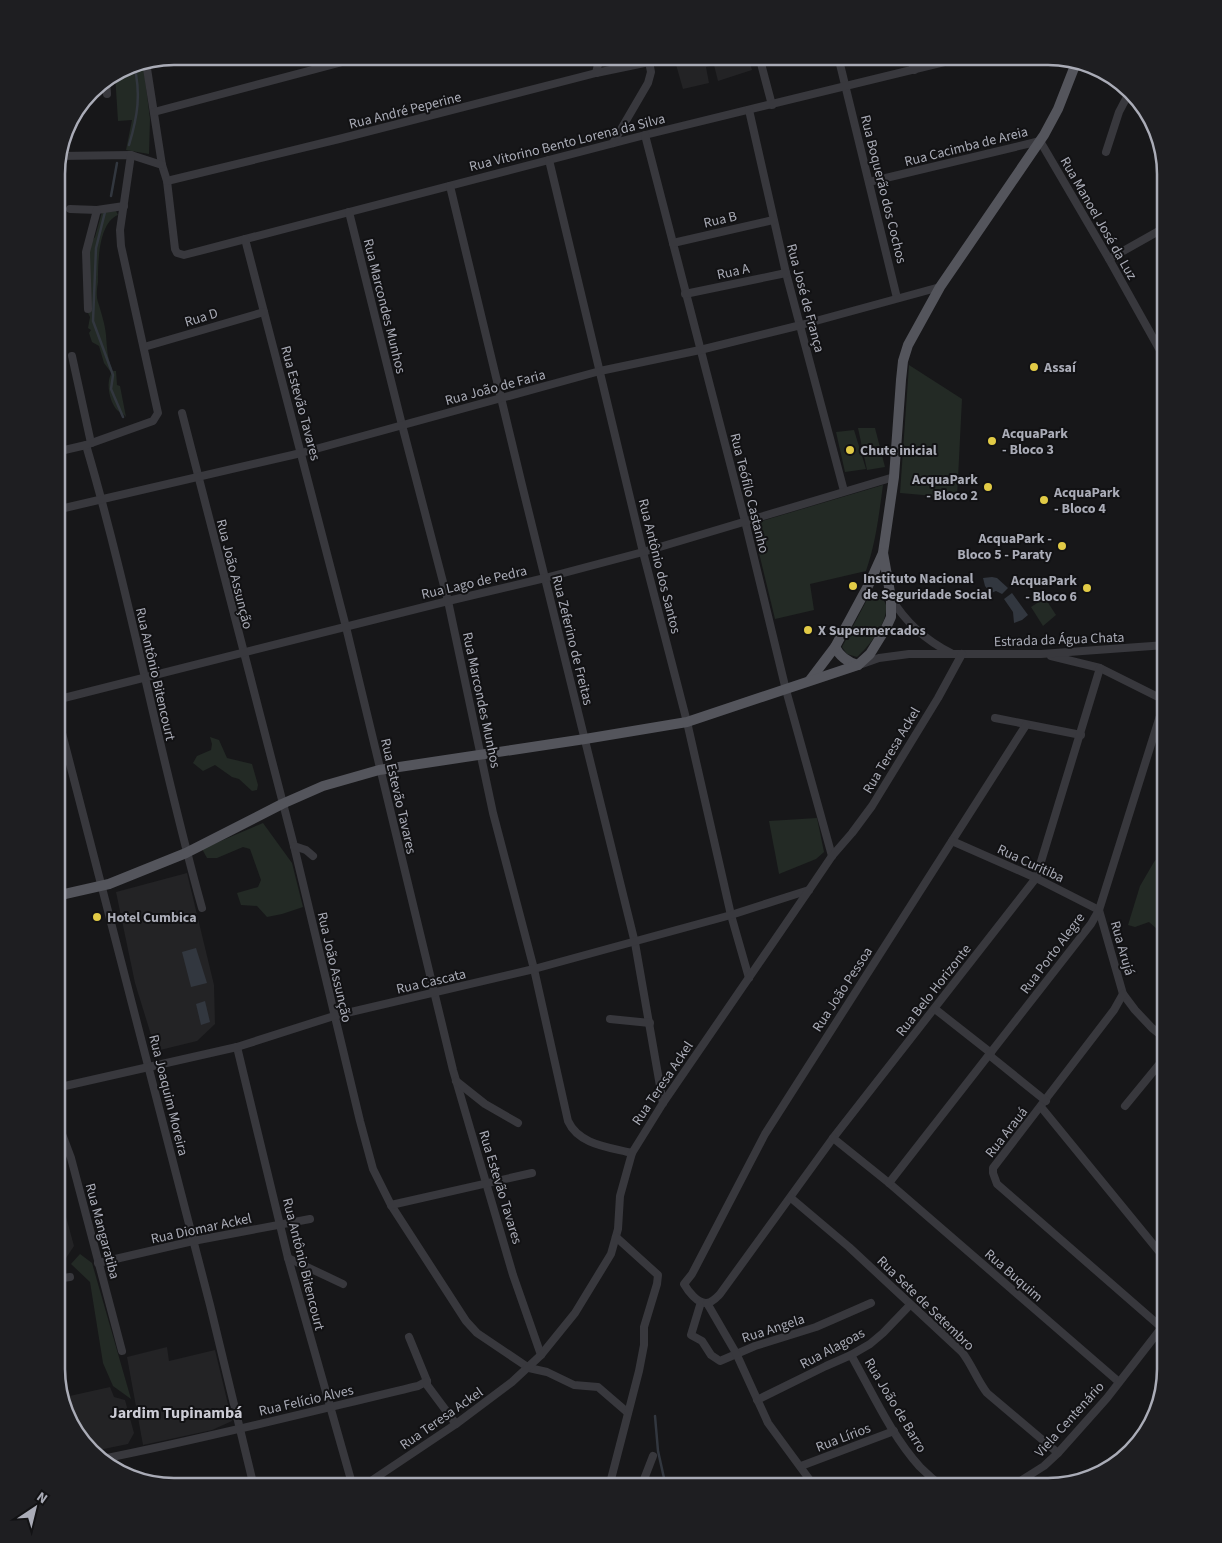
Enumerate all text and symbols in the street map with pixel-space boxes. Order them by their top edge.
street label: Rua André Peperine [347,87,464,135]
street label: Rua Vitorino Bento Lorena da Silva [467,109,667,177]
street label: Rua Boquerão dos Cochos [855,113,911,266]
street label: Rua Cacimba de Areia [902,122,1030,172]
street label: Rua Manoel José da Luz [1055,153,1142,284]
street label: Rua B [702,206,739,234]
street label: Rua Marcondes Munhos [358,237,411,376]
street label: Rua José de França [781,242,829,355]
street label: Rua A [715,259,752,285]
street label: Rua D [182,303,221,332]
street label: Rua Estevão Tavares [275,344,325,463]
place label: Assaí [1043,358,1077,378]
marker: Assaí [1028,361,1040,373]
street label: Rua João de Faria [443,365,548,411]
place label: AcquaPark - Bloco 3 [1001,424,1068,460]
street label: Rua Teófilo Castanho [724,431,774,555]
marker: AcquaPark - Bloco 3 [986,435,998,447]
place label: Chute inicial [860,441,937,461]
marker: Chute inicial [844,444,856,456]
place label: AcquaPark - Bloco 2 [911,470,978,506]
marker: AcquaPark - Bloco 2 [982,481,994,493]
place label: AcquaPark - Bloco 4 [1053,483,1120,519]
marker: AcquaPark - Bloco 4 [1038,494,1050,506]
street label: Rua Antônio dos Santos [633,497,686,636]
street label: Rua João Assunção [211,517,257,631]
place label: AcquaPark - Bloco 5 - Paraty [957,529,1053,565]
marker: AcquaPark - Bloco 5 - Paraty [1056,540,1068,552]
street label: Rua Lago de Pedra [419,561,529,605]
place label: Instituto Nacional de Seguridade Social [863,569,992,605]
place label: AcquaPark - Bloco 6 [1010,571,1077,607]
street label: Rua Zeferino de Freitas [546,573,598,708]
marker: Instituto Nacional de Seguridade Social [847,580,859,592]
marker: AcquaPark - Bloco 6 [1081,582,1093,594]
street label: Rua Antônio Bitencourt [130,606,180,743]
place label: X Supermercados [818,621,926,641]
marker: X Supermercados [802,624,814,636]
street label: Estrada da Água Chata [993,628,1125,652]
street label: Rua Marcondes Munhos [457,630,505,770]
street label: Rua Teresa Ackel [858,703,926,797]
street label: Rua Estevão Tavares [375,736,421,856]
street label: Rua Curitiba [994,840,1067,888]
place label: Hotel Cumbica [107,908,197,928]
street label: Rua Porto Alegre [1016,909,1090,998]
street label: Rua João Assunção [312,910,356,1024]
marker: Hotel Cumbica [91,911,103,923]
street label: Rua Arujá [1105,919,1139,978]
street label: Rua Belo Horizonte [891,940,976,1041]
street label: Rua João Pessoa [808,943,878,1036]
street label: Rua Cascata [394,964,468,1000]
street label: Rua Joaquim Moreira [143,1033,193,1158]
street label: Rua Teresa Ackel [627,1037,699,1130]
street label: Rua Arauá [981,1103,1033,1162]
street label: Rua Estevão Tavares [473,1128,527,1247]
street label: Rua Mangaratiba [80,1181,124,1281]
street label: Rua Antônio Bitencourt [277,1196,329,1333]
street label: Rua Diomar Ackel [149,1208,254,1249]
street label: Rua Buquim [980,1245,1047,1307]
street label: Rua Sete de Setembro [872,1252,979,1356]
street label: Rua Angela [739,1309,807,1349]
street label: Rua Alagoas [796,1323,869,1374]
street label: Rua João de Barro [859,1355,931,1457]
street label: Viela Centenário [1030,1377,1109,1462]
street label: Rua Felício Alves [257,1380,356,1422]
street label: Rua Teresa Ackel [396,1382,488,1455]
district label: Jardim Tupinambá [110,1402,242,1424]
street label: Rua Lírios [813,1418,874,1458]
north arrow [10,1483,60,1533]
text: N [32,1487,51,1509]

